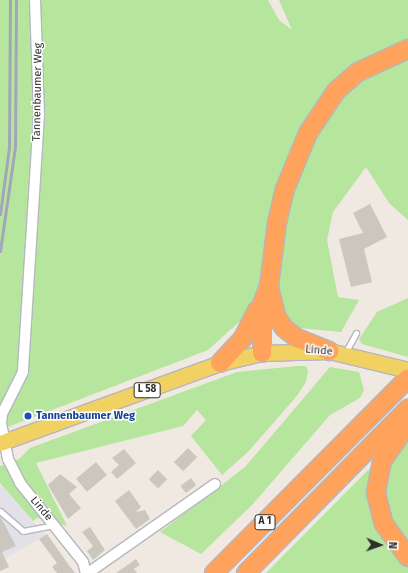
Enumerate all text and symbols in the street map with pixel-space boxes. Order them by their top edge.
street label: Tannenbaumer Weg [31,43,45,141]
street label: Linde [305,343,333,359]
road number: L 58 [133,382,161,398]
place label: Tannenbaumer Weg [36,409,135,423]
marker: Tannenbaumer Weg [23,411,33,421]
street label: Linde [27,494,55,524]
road number: A 1 [254,514,276,530]
north arrow [360,525,400,565]
text: N [386,542,399,549]

